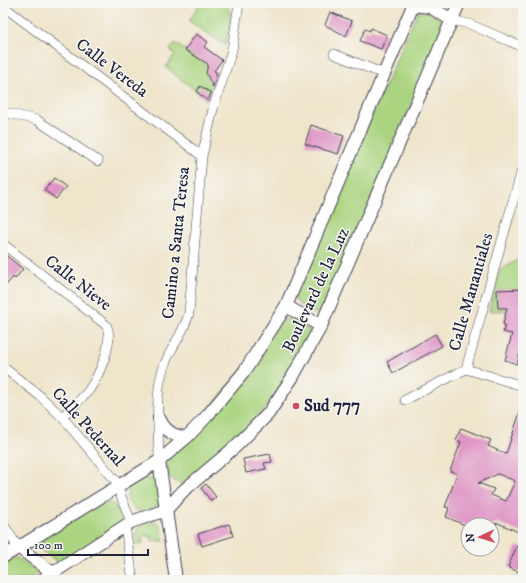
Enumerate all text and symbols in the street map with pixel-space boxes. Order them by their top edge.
street label: Calle Vereda [71,34,153,103]
street label: Camino a Santa Teresa [157,165,195,320]
street label: Boulevard de la Luz [277,223,355,356]
street label: Calle Manantiales [444,230,498,354]
street label: Calle Nieve [40,250,116,316]
street label: Calle Pedernal [47,383,129,471]
place label: Sud 777 [304,395,360,417]
marker: Sud 777 [291,401,301,411]
north arrow [460,517,500,557]
scale bar [28,531,148,557]
text: N [464,533,478,543]
text: 100 m [34,538,63,553]

